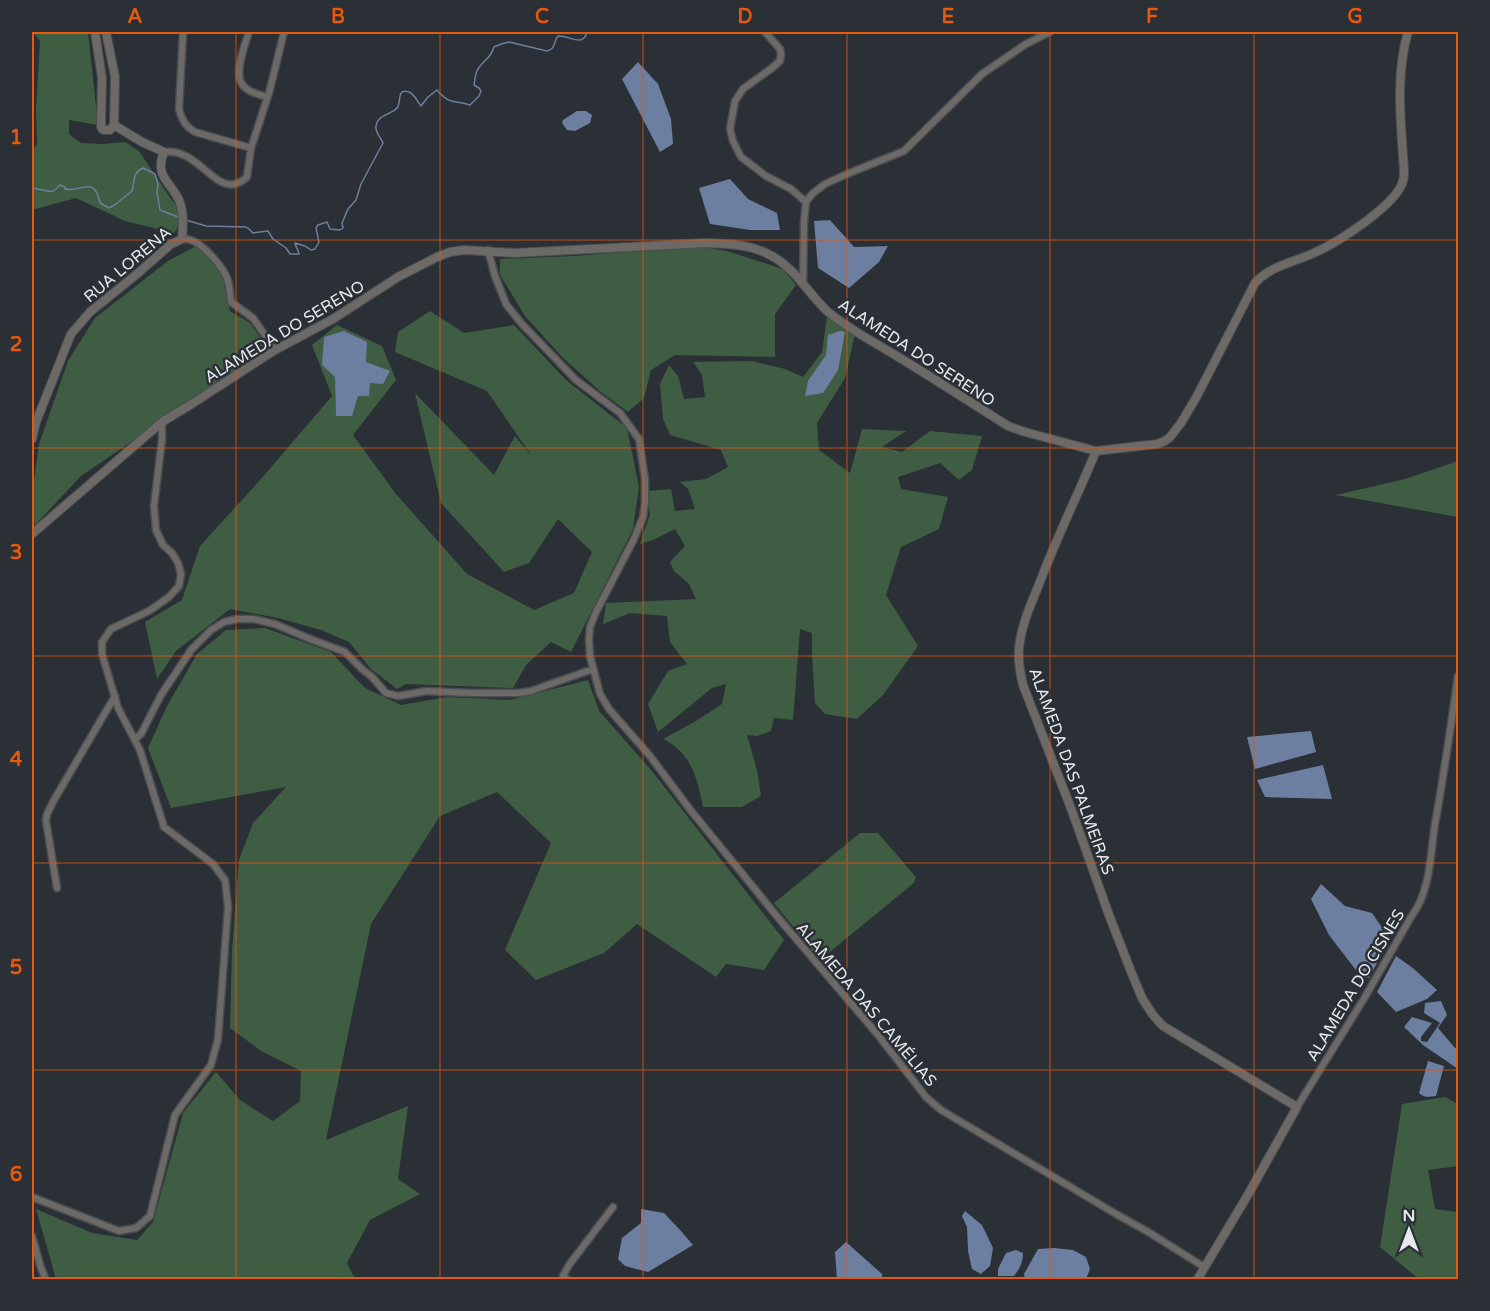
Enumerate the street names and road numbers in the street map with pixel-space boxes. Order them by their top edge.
street label: RUA LORENA [80,222,175,307]
street label: ALAMEDA DO SERENO [201,276,368,388]
street label: ALAMEDA DO SERENO [834,295,999,411]
street label: ALAMEDA DAS PALMEIRAS [1024,665,1118,878]
street label: ALAMEDA DO CISNES [1302,906,1409,1065]
street label: ALAMEDA DAS CAMÉLIAS [792,918,941,1091]

